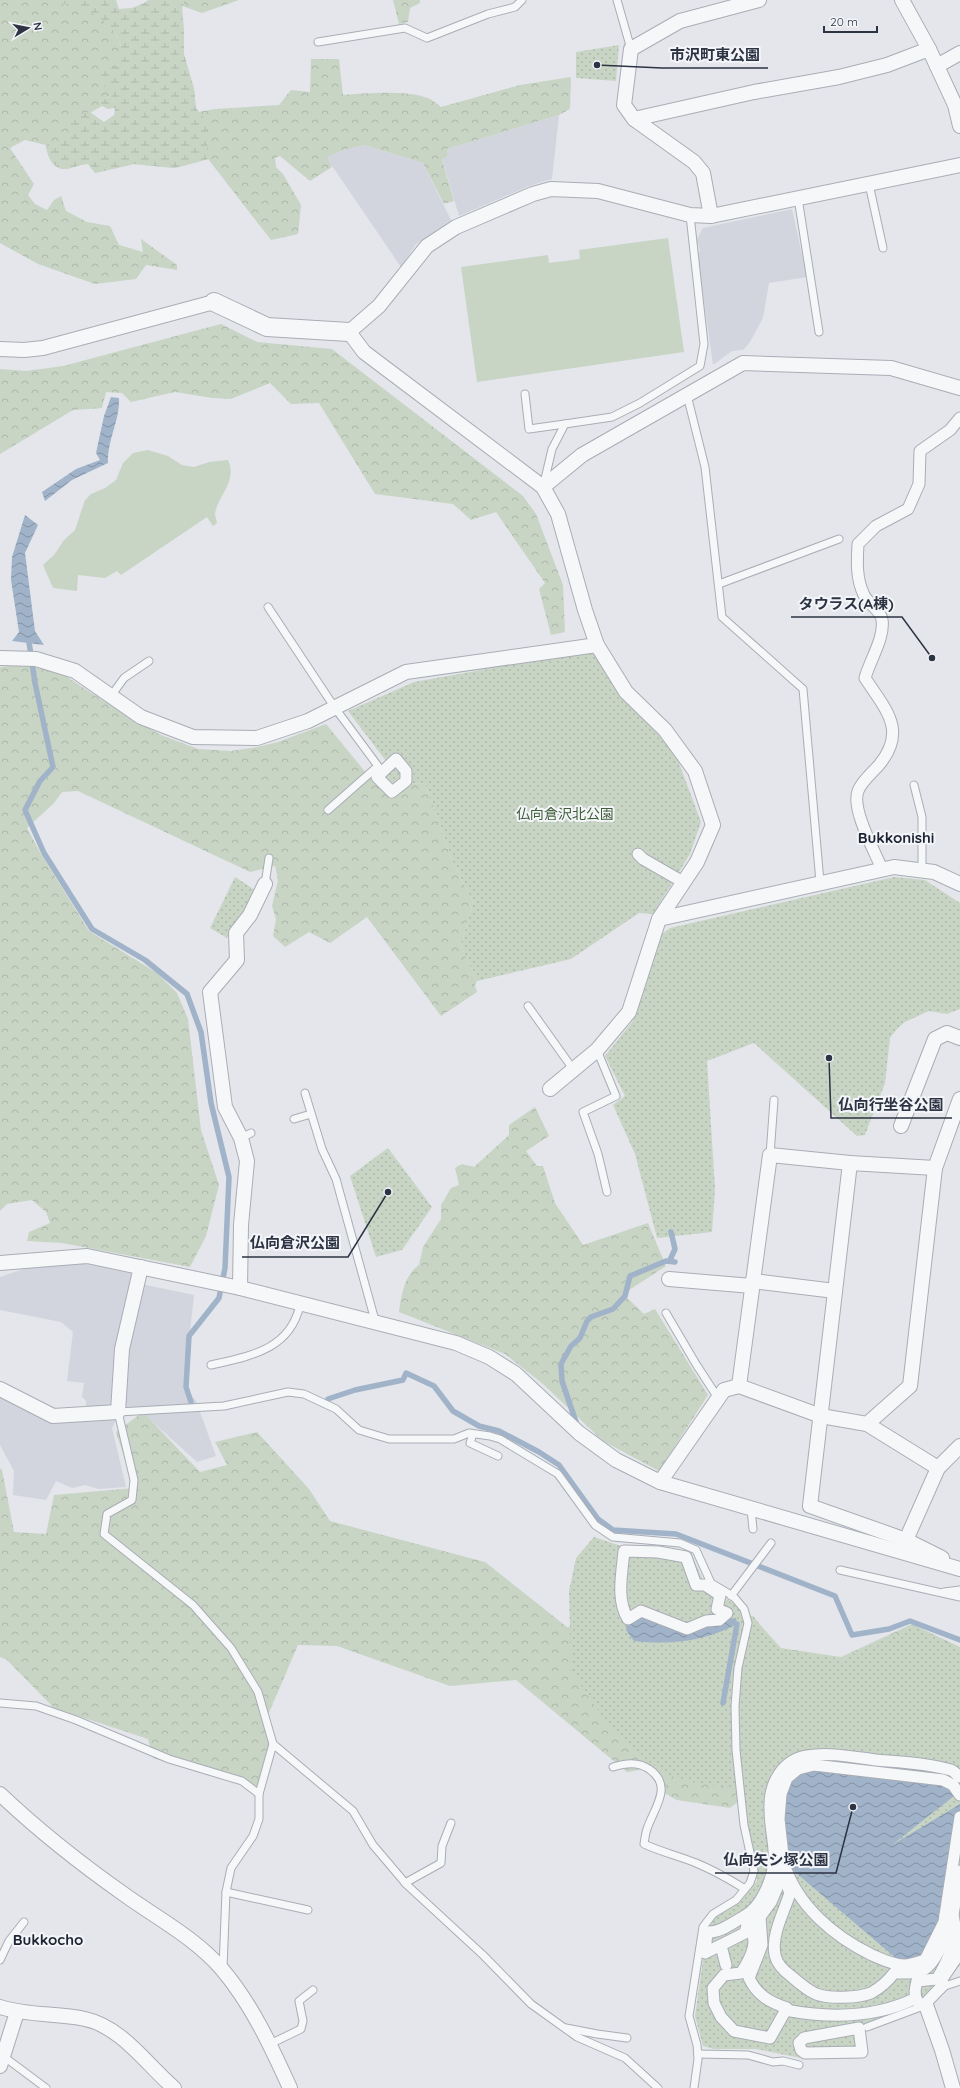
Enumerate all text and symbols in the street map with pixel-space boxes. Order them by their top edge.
north arrow [8,8,48,48]
scale bar [824,8,877,34]
text: 20 m [830,14,858,29]
text: N [30,21,45,31]
callout: 市沢町東公園 [662,41,768,68]
text: 市沢町東公園 [670,45,760,64]
callout: タウラス(A棟) [791,590,902,617]
text: タウラス(A棟) [799,594,894,613]
park label: 仏向倉沢北公園 [516,805,614,823]
district label: Bukkonishi [858,828,934,847]
callout: 仏向行坐谷公園 [831,1091,952,1118]
text: 仏向行坐谷公園 [837,1095,944,1114]
callout: 仏向倉沢公園 [242,1230,348,1257]
text: 仏向倉沢公園 [249,1233,340,1252]
callout: 仏向矢シ塚公園 [715,1846,836,1873]
text: 仏向矢シ塚公園 [722,1850,829,1869]
district label: Bukkocho [13,1930,83,1949]

